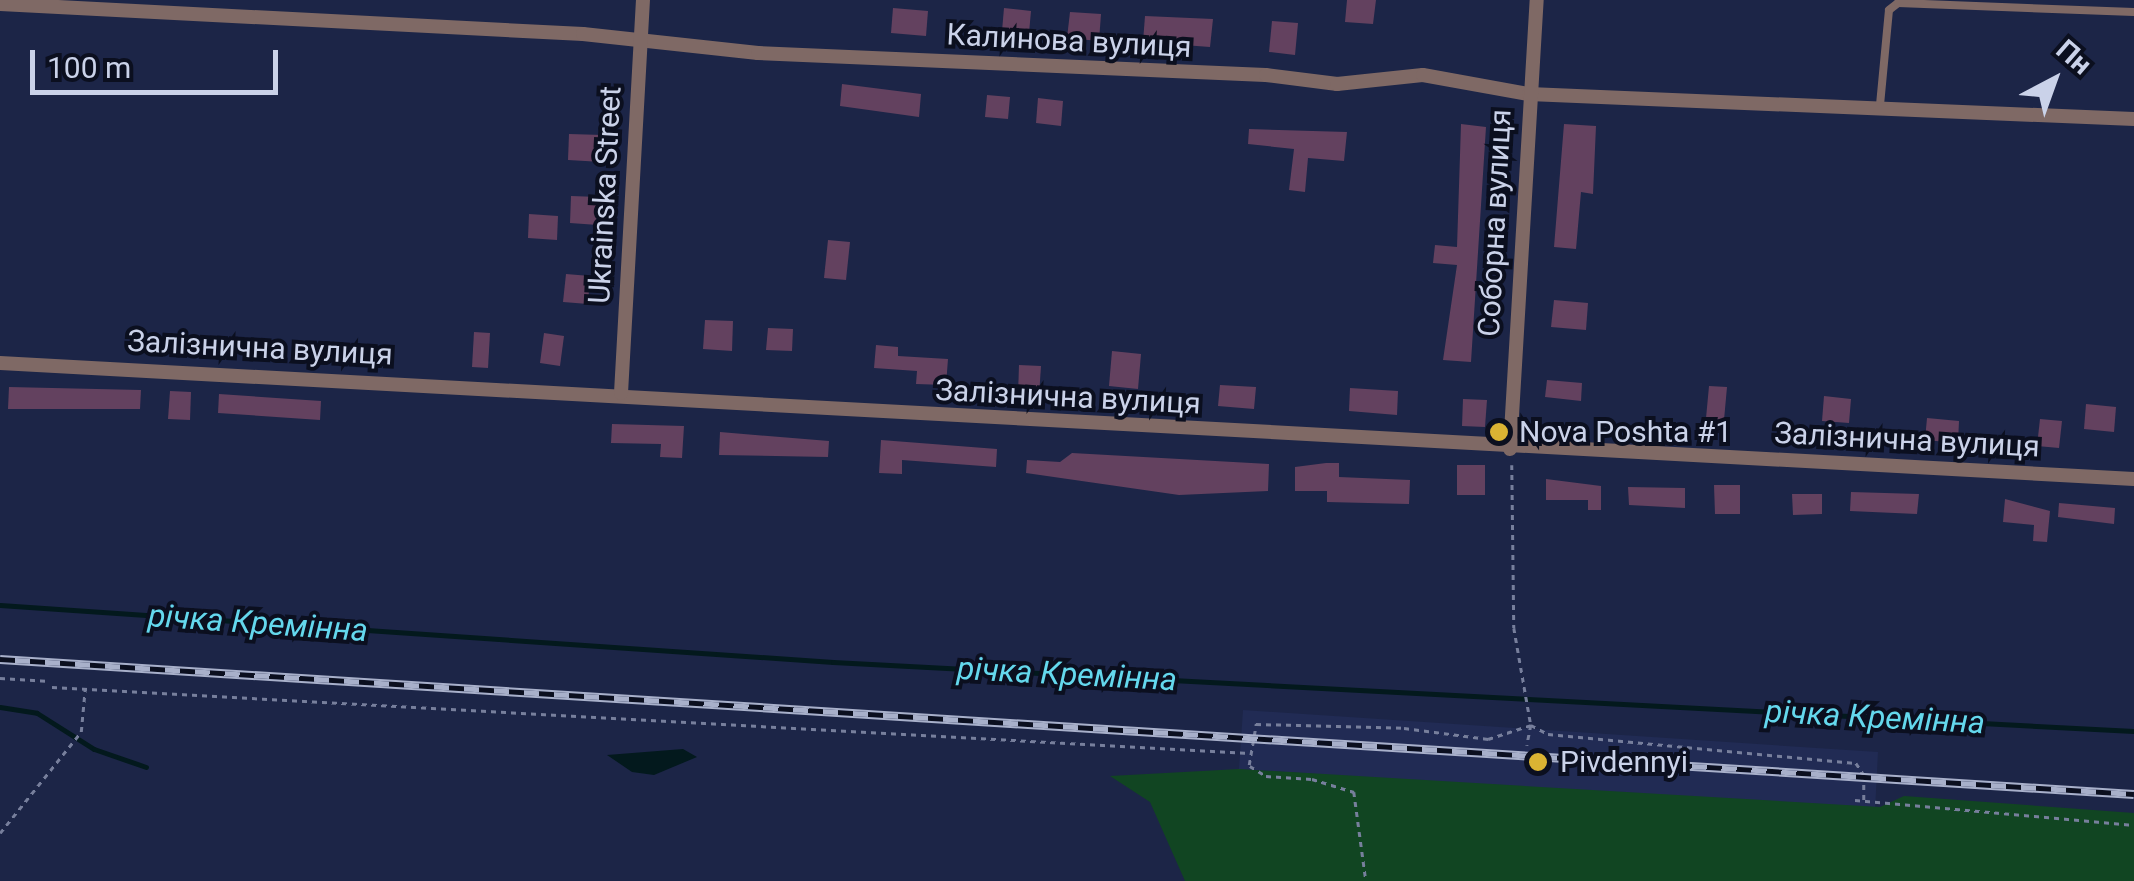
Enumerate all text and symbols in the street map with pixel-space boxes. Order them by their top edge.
street label: Калинова вулиця [946,17,1192,65]
scale bar [35,30,282,92]
north arrow [2004,30,2104,130]
text: Пн [2050,33,2098,81]
text: 100 m [47,50,131,85]
street label: Ukrainska Street [581,85,629,305]
street label: Соборна вулиця [1471,108,1519,338]
street label: Залізнична вулиця [126,323,394,373]
street label: Залізнична вулиця [934,372,1202,422]
place label: Nova Poshta #1 [1519,414,1732,450]
street label: Залізнична вулиця [1773,415,2041,465]
marker: Nova Poshta #1 [1488,421,1510,443]
water label: річка Кремінна [147,596,369,650]
water label: річка Кремінна [956,649,1178,699]
water label: річка Кремінна [1764,692,1986,742]
place label: Pivdennyi [1560,744,1688,780]
marker: Pivdennyi [1525,749,1551,775]

